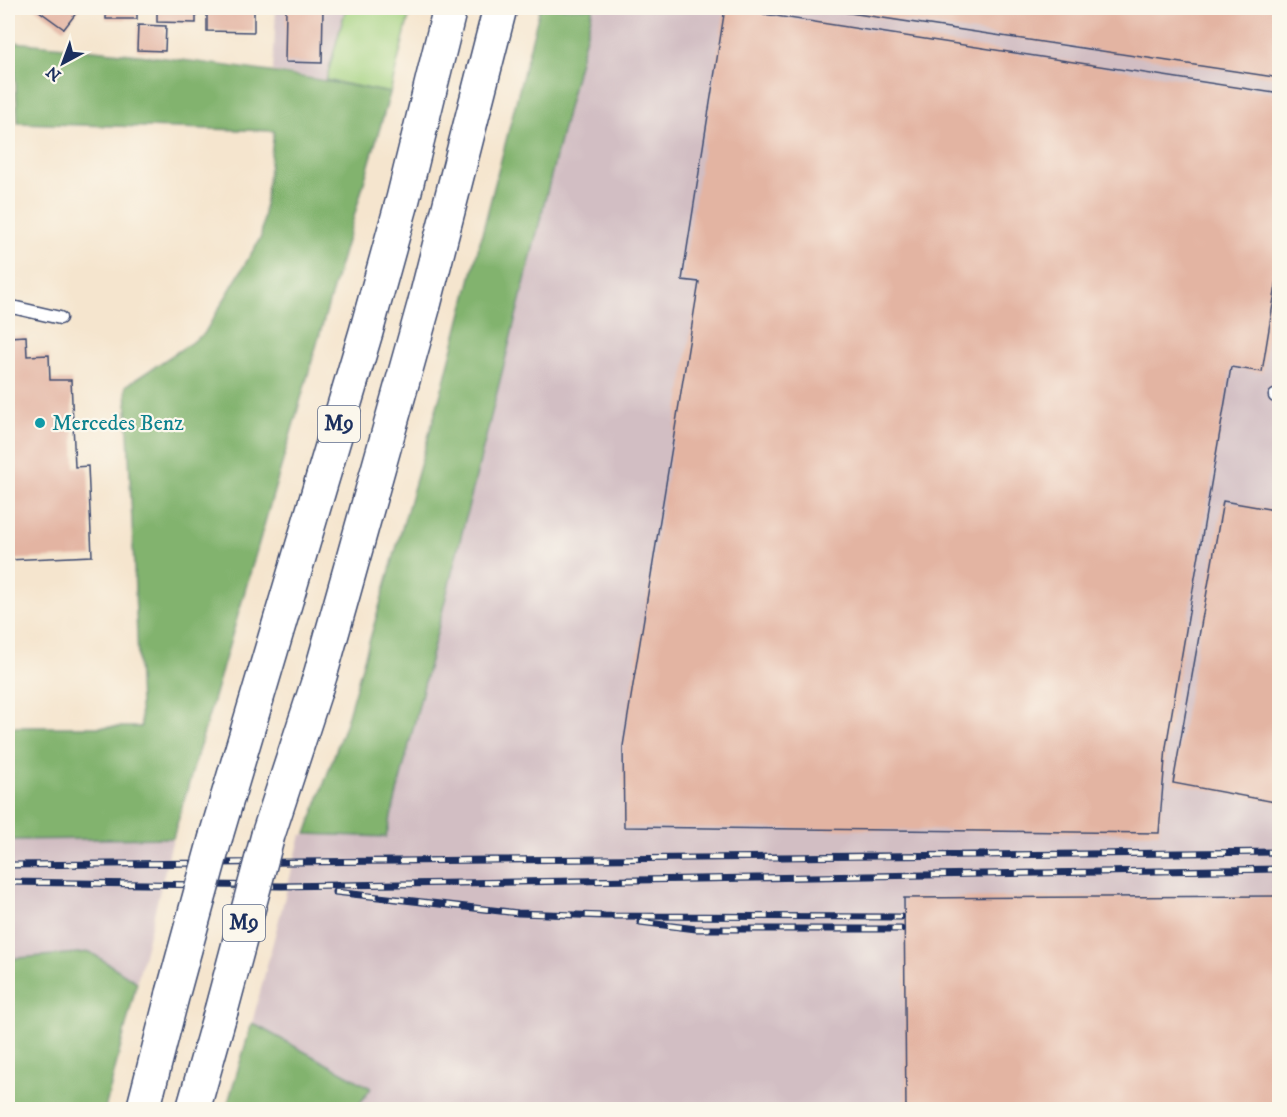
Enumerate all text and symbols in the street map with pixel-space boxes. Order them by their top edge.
north arrow [33,33,93,93]
text: N [42,62,65,85]
road number: M9 [318,406,360,442]
place label: Mercedes Benz [52,410,184,437]
marker: Mercedes Benz [33,416,47,430]
road number: M9 [223,905,265,941]

